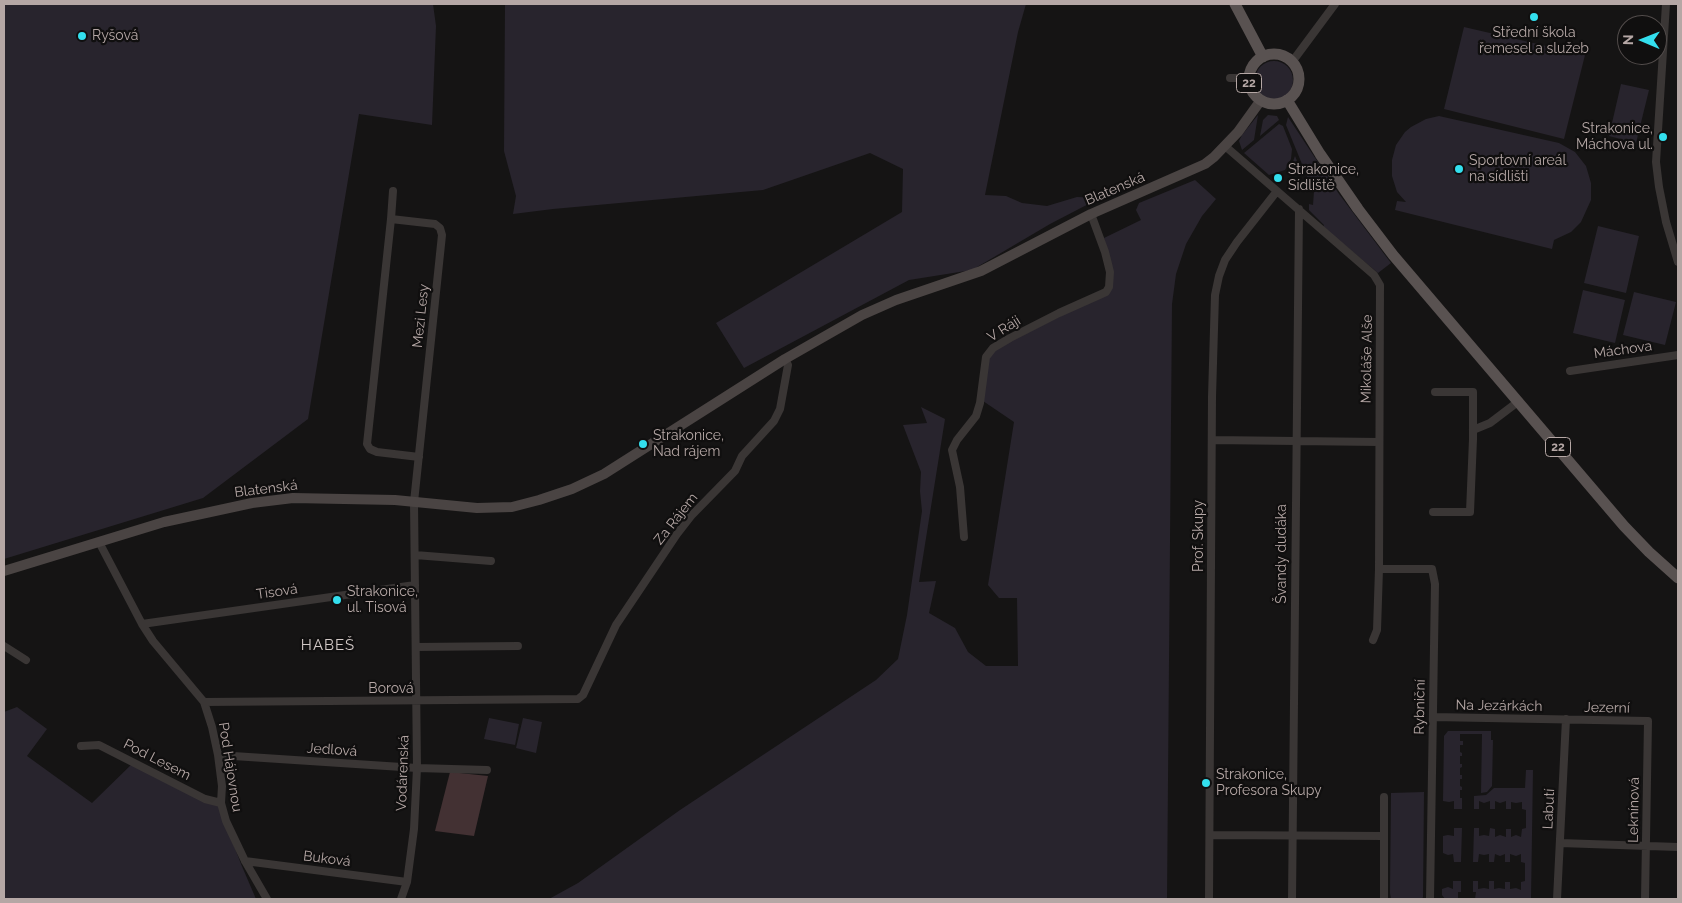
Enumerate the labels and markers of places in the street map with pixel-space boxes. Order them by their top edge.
marker: Střední škola řemesel a služeb [1528,11,1540,23]
place label: Střední škola řemesel a služeb [1479,25,1589,58]
place label: Ryšová [92,28,138,44]
marker: Ryšová [76,30,88,42]
place label: Strakonice, Máchova ul. [1576,121,1653,154]
marker: Strakonice, Máchova ul. [1657,131,1669,143]
place label: Sportovní areál na sídlišti [1469,153,1566,186]
place label: Strakonice, Sídliště [1288,162,1359,194]
marker: Sportovní areál na sídlišti [1453,163,1465,175]
marker: Strakonice, Sídliště [1272,172,1284,184]
place label: Strakonice, Nad rájem [653,428,724,461]
marker: Strakonice, Nad rájem [637,438,649,450]
place label: Strakonice, ul. Tisová [347,584,418,616]
marker: Strakonice, ul. Tisová [331,594,343,606]
place label: Strakonice, Profesora Skupy [1216,767,1322,800]
marker: Strakonice, Profesora Skupy [1200,777,1212,789]

